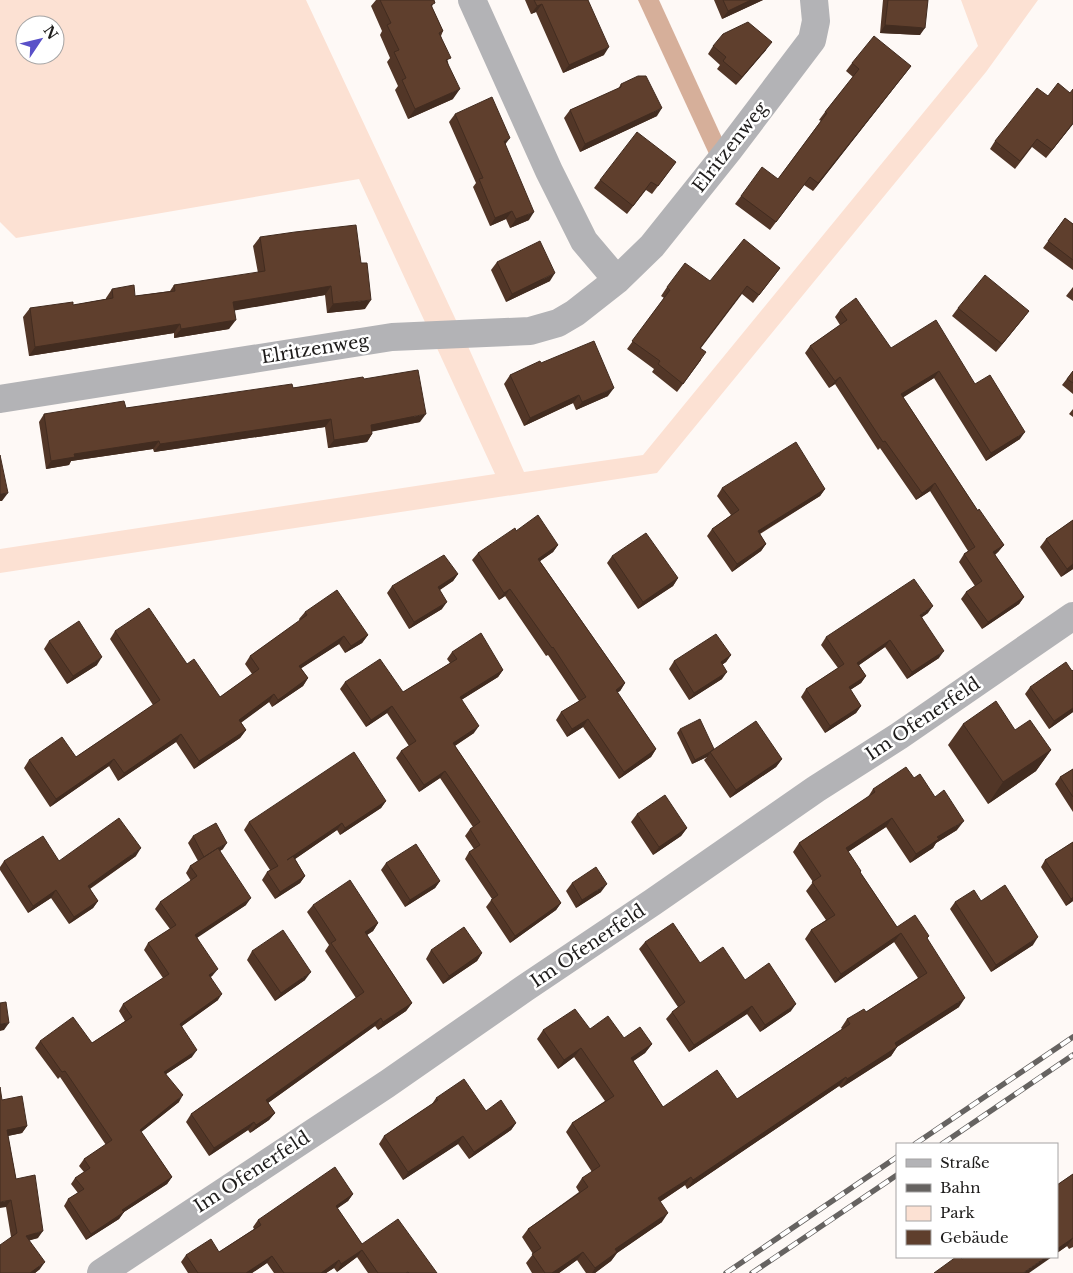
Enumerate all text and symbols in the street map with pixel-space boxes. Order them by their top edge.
north arrow [15,15,65,65]
text: N [39,22,62,43]
street label: Elritzenweg [688,97,772,197]
street label: Elritzenweg [259,330,371,368]
street label: Im Ofenerfeld [862,673,984,765]
street label: Im Ofenerfeld [527,900,649,992]
street label: Im Ofenerfeld [190,1126,314,1218]
legend [896,1143,1058,1258]
text: Straße [940,1153,990,1172]
text: Bahn [940,1178,980,1197]
text: Park [940,1203,976,1222]
text: Gebäude [940,1228,1009,1247]

